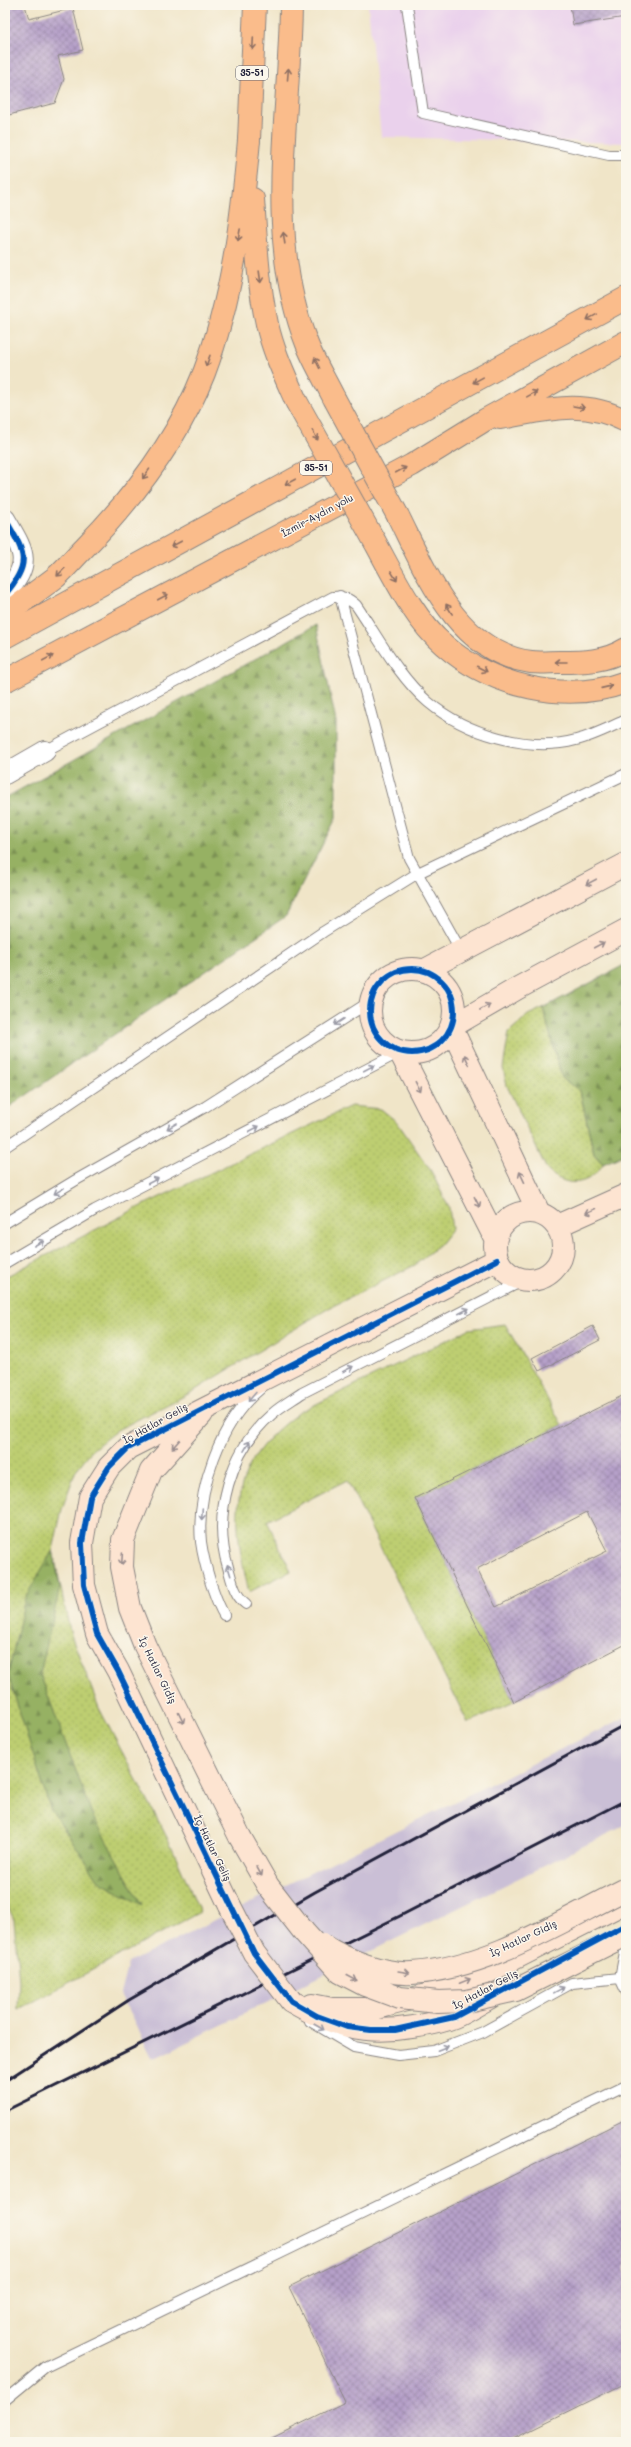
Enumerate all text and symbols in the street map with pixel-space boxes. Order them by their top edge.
one-way arrow [249,37,257,50]
road number: 35-51 [236,66,268,80]
one-way arrow [284,68,291,81]
one-way arrow [234,228,242,241]
one-way arrow [280,232,288,245]
one-way arrow [256,270,264,283]
one-way arrow [586,314,598,321]
one-way arrow [204,354,211,367]
one-way arrow [313,357,320,369]
one-way arrow [472,376,484,384]
one-way arrow [526,390,538,398]
one-way arrow [572,403,585,411]
one-way arrow [312,429,319,441]
road number: 35-51 [300,461,332,475]
one-way arrow [395,466,407,474]
one-way arrow [142,469,150,480]
one-way arrow [284,479,296,487]
street label: İzmir-Aydın yolu [279,490,355,540]
one-way arrow [170,541,182,549]
one-way arrow [56,567,65,577]
one-way arrow [390,570,398,581]
one-way arrow [157,593,169,601]
one-way arrow [445,604,454,615]
one-way arrow [42,654,54,662]
one-way arrow [555,658,568,666]
one-way arrow [476,666,488,673]
one-way arrow [601,683,614,691]
one-way arrow [586,879,598,887]
one-way arrow [593,940,605,948]
one-way arrow [479,1002,491,1010]
one-way arrow [333,1018,344,1027]
one-way arrow [463,1054,470,1066]
one-way arrow [363,1064,375,1071]
one-way arrow [415,1080,422,1092]
one-way arrow [166,1123,178,1131]
one-way arrow [248,1124,260,1132]
one-way arrow [518,1172,526,1184]
one-way arrow [146,1177,158,1184]
one-way arrow [53,1187,65,1195]
one-way arrow [474,1196,481,1208]
one-way arrow [586,1207,598,1215]
one-way arrow [33,1239,45,1247]
one-way arrow [458,1306,470,1314]
one-way arrow [342,1365,354,1373]
one-way arrow [248,1392,257,1402]
street label: İç Hatlar Geliş [120,1399,190,1447]
one-way arrow [172,1438,181,1448]
one-way arrow [243,1440,251,1452]
one-way arrow [199,1507,206,1520]
one-way arrow [119,1552,126,1565]
one-way arrow [225,1564,232,1577]
street label: İç Hatlar Gidiş [136,1634,180,1706]
one-way arrow [178,1712,185,1724]
street label: İç Hatlar Geliş [191,1812,235,1884]
one-way arrow [256,1865,263,1877]
street label: İç Hatlar Gidiş [487,1916,559,1960]
street label: İç Hatlar Geliş [450,1966,520,2012]
one-way arrow [397,1968,410,1976]
one-way arrow [346,1975,358,1983]
one-way arrow [458,1976,470,1984]
one-way arrow [553,1986,565,1993]
one-way arrow [313,2024,325,2032]
one-way arrow [436,2043,448,2051]

